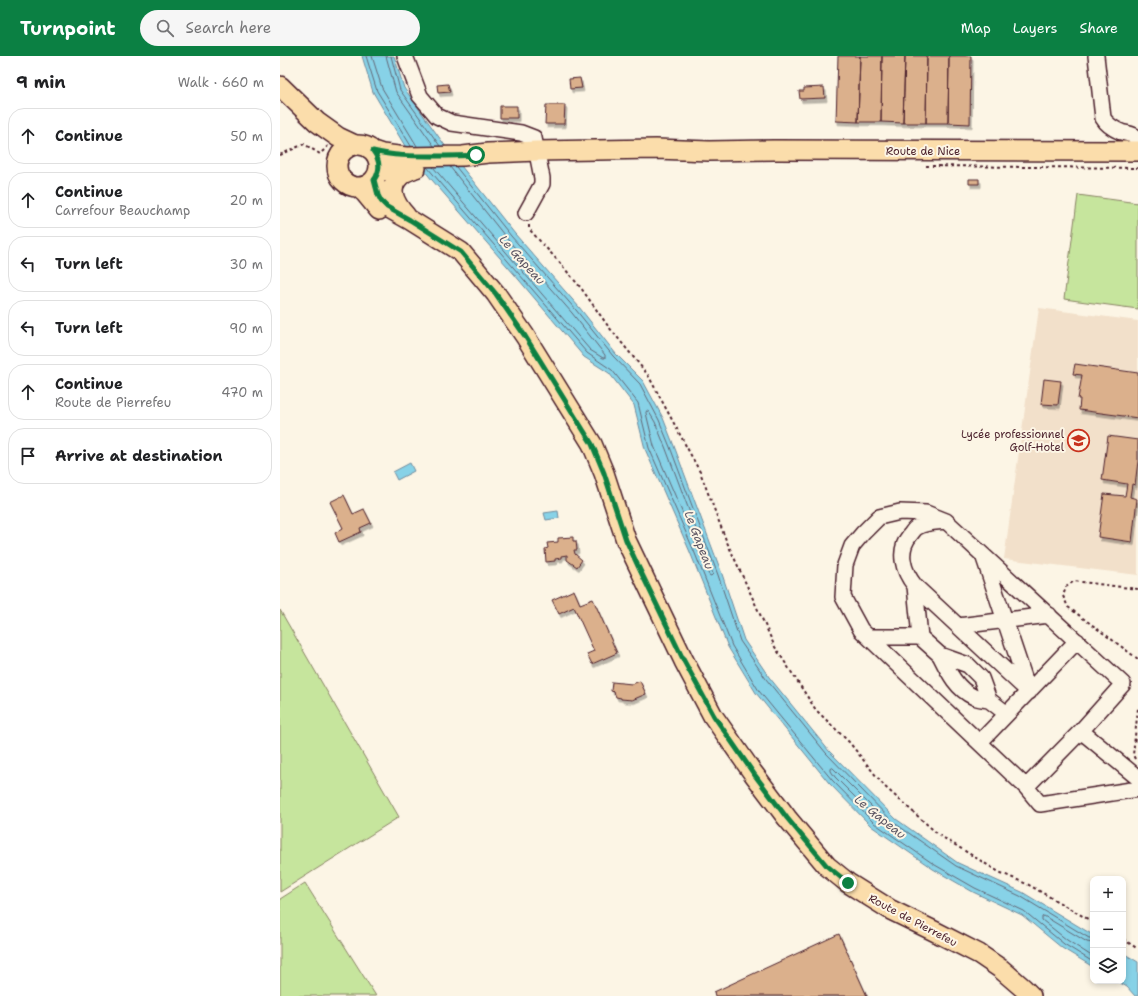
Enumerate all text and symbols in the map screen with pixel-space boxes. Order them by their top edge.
search box [140,10,420,46]
text: Turnpoint [20,16,116,41]
icon: search [154,17,176,39]
text: Search here [186,18,271,38]
text: Map [961,19,991,37]
text: Layers [1013,19,1057,37]
text: Share [1079,19,1118,37]
text: 9 min [16,71,66,93]
text: Walk · 660 m [178,74,264,91]
icon: ahead [17,125,39,147]
text: Continue [55,126,123,146]
text: 50 m [230,128,263,145]
street label: Route de Nice [886,144,960,159]
route start [467,146,485,164]
text: Continue [55,182,123,202]
icon: ahead [17,189,39,211]
text: 20 m [230,192,263,209]
text: Carrefour Beauchamp [55,202,190,219]
water label: Le Gapeau [495,232,549,288]
icon: left [17,253,39,275]
text: Turn left [55,254,123,274]
text: 30 m [229,256,263,273]
icon: left [17,317,39,339]
text: Turn left [55,318,123,338]
text: 90 m [229,320,263,337]
text: Continue [55,374,123,394]
icon: ahead [17,381,39,403]
text: 470 m [221,384,263,401]
text: Route de Pierrefeu [55,394,171,411]
place label: Lycée professionnel Golf-Hotel [961,427,1065,455]
school or university icon: Lycée professionnel Golf-Hotel [1066,427,1092,453]
icon: arrive [17,445,39,467]
text: Arrive at destination [55,446,223,466]
water label: Le Gapeau [681,508,718,572]
water label: Le Gapeau [851,791,909,843]
route end [839,874,857,892]
map controls [1090,876,1126,984]
button: + [1090,876,1126,912]
street label: Route de Pierrefeu [866,891,960,950]
button: − [1090,912,1126,948]
button: layers [1090,948,1126,984]

